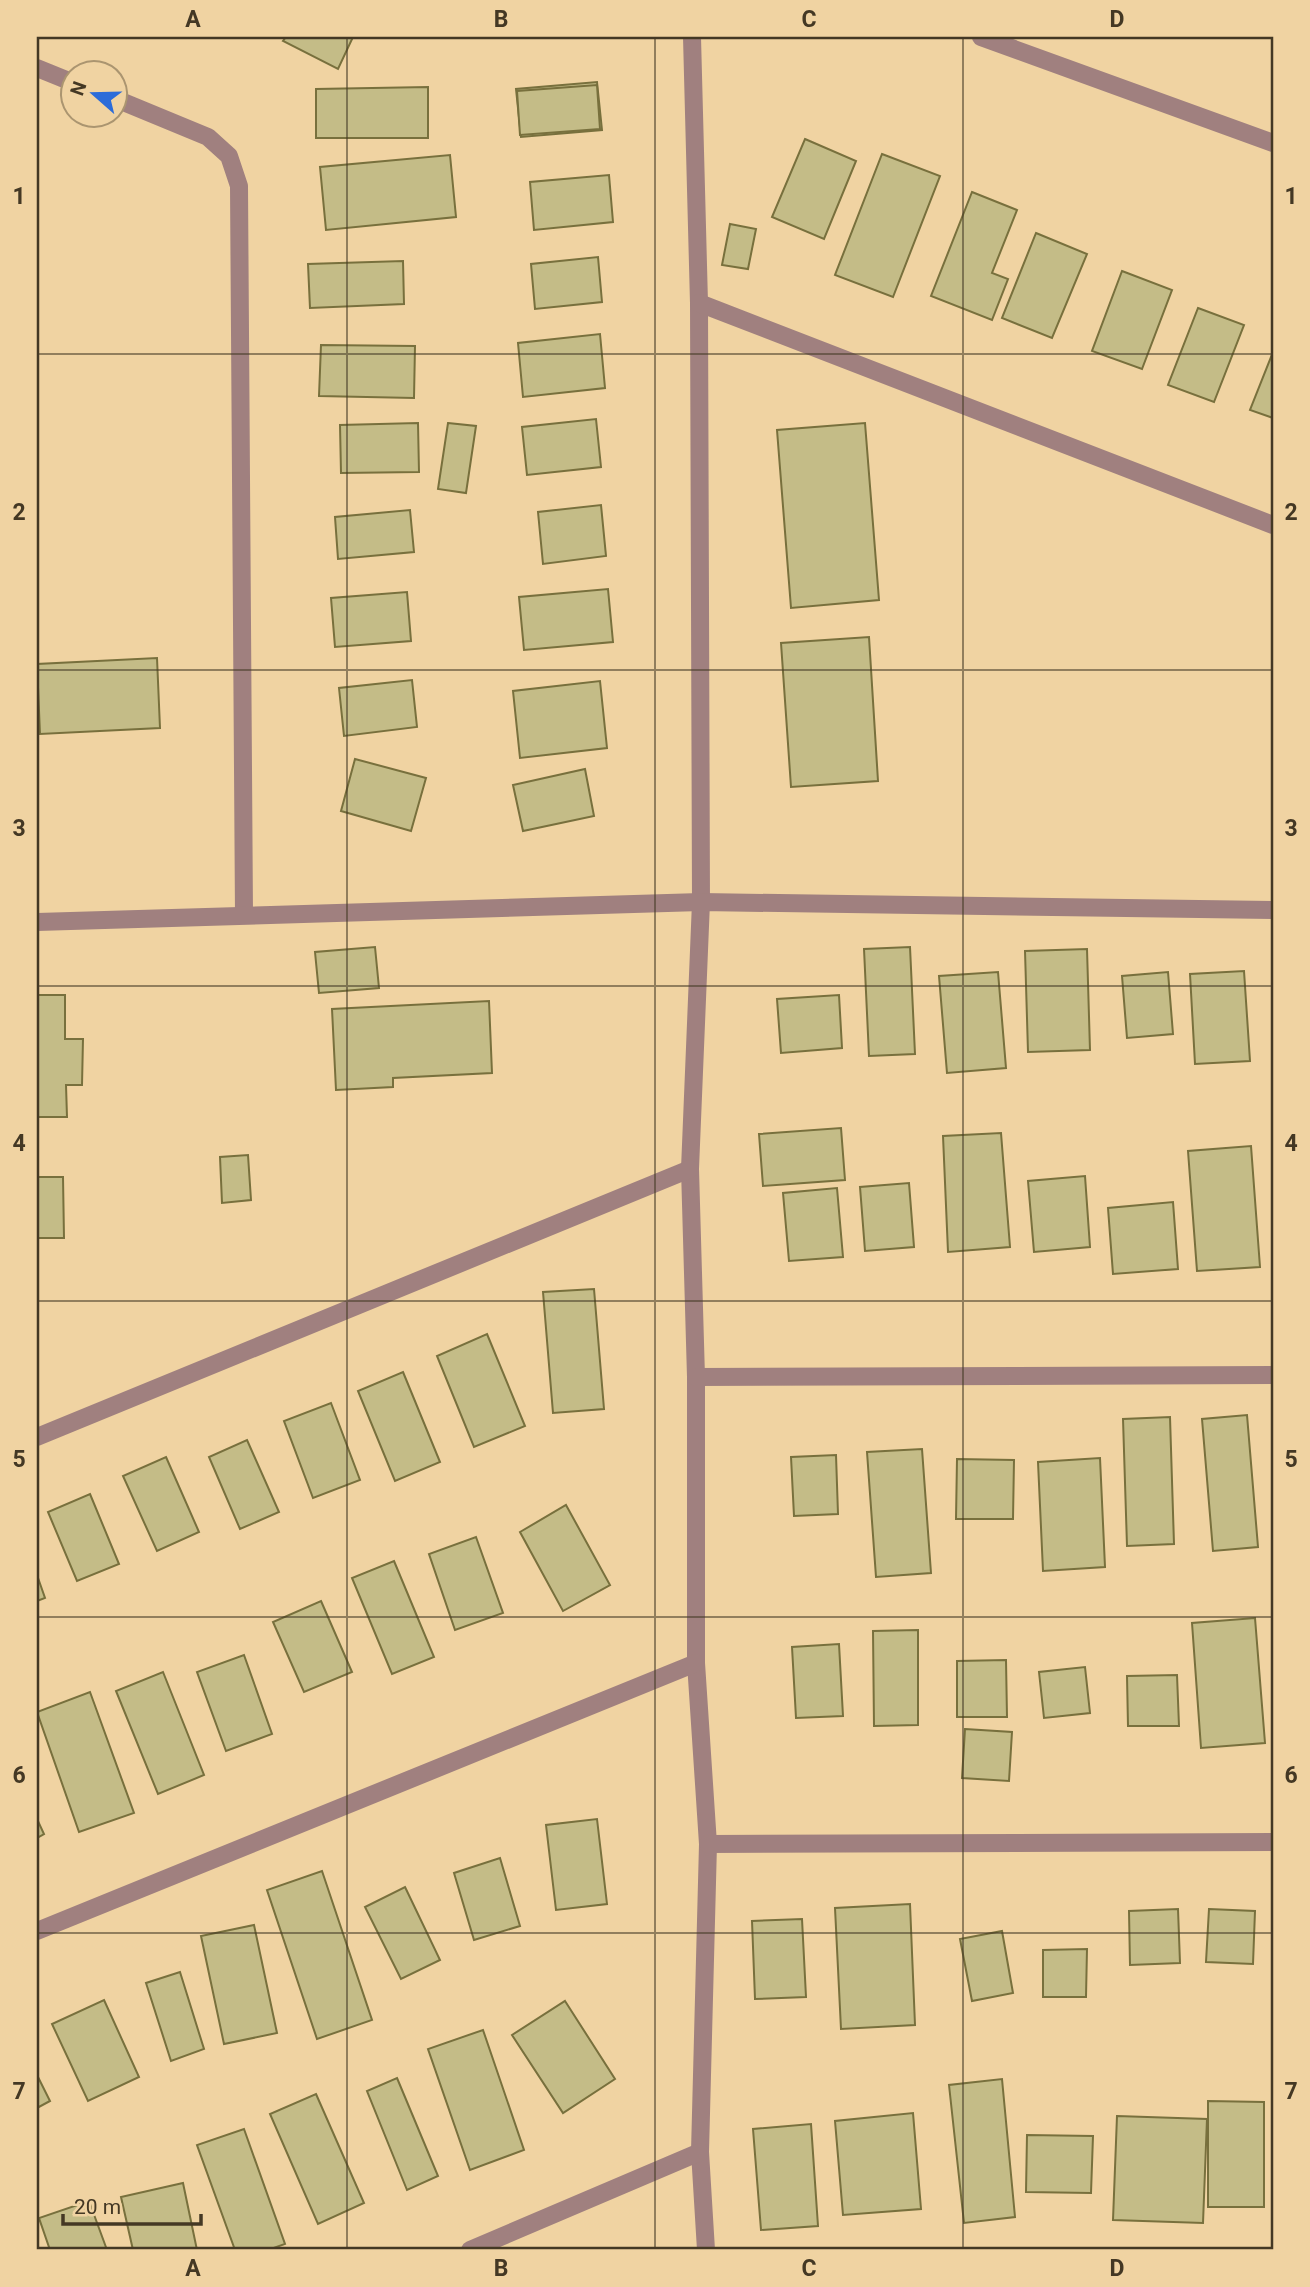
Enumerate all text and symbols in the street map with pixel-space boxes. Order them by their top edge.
text: A [185,6,201,33]
text: B [494,6,508,33]
text: C [801,6,817,33]
text: D [1110,6,1124,33]
north arrow [60,60,130,130]
text: N [65,78,92,99]
text: 1 [12,183,26,210]
text: 1 [1284,183,1298,210]
text: 2 [12,499,26,526]
text: 2 [1284,499,1298,526]
text: 3 [12,815,26,842]
text: 3 [1284,815,1298,842]
text: 4 [12,1130,26,1157]
text: 4 [1284,1130,1298,1157]
text: 5 [12,1446,26,1473]
text: 5 [1284,1446,1298,1473]
text: 6 [12,1762,26,1789]
text: 6 [1284,1762,1298,1789]
text: 7 [12,2078,26,2105]
text: 7 [1284,2078,1298,2105]
scale bar [63,2182,201,2226]
text: 20 m [74,2195,121,2219]
text: A [185,2255,201,2282]
text: B [494,2255,508,2282]
text: C [801,2255,817,2282]
text: D [1110,2255,1124,2282]

